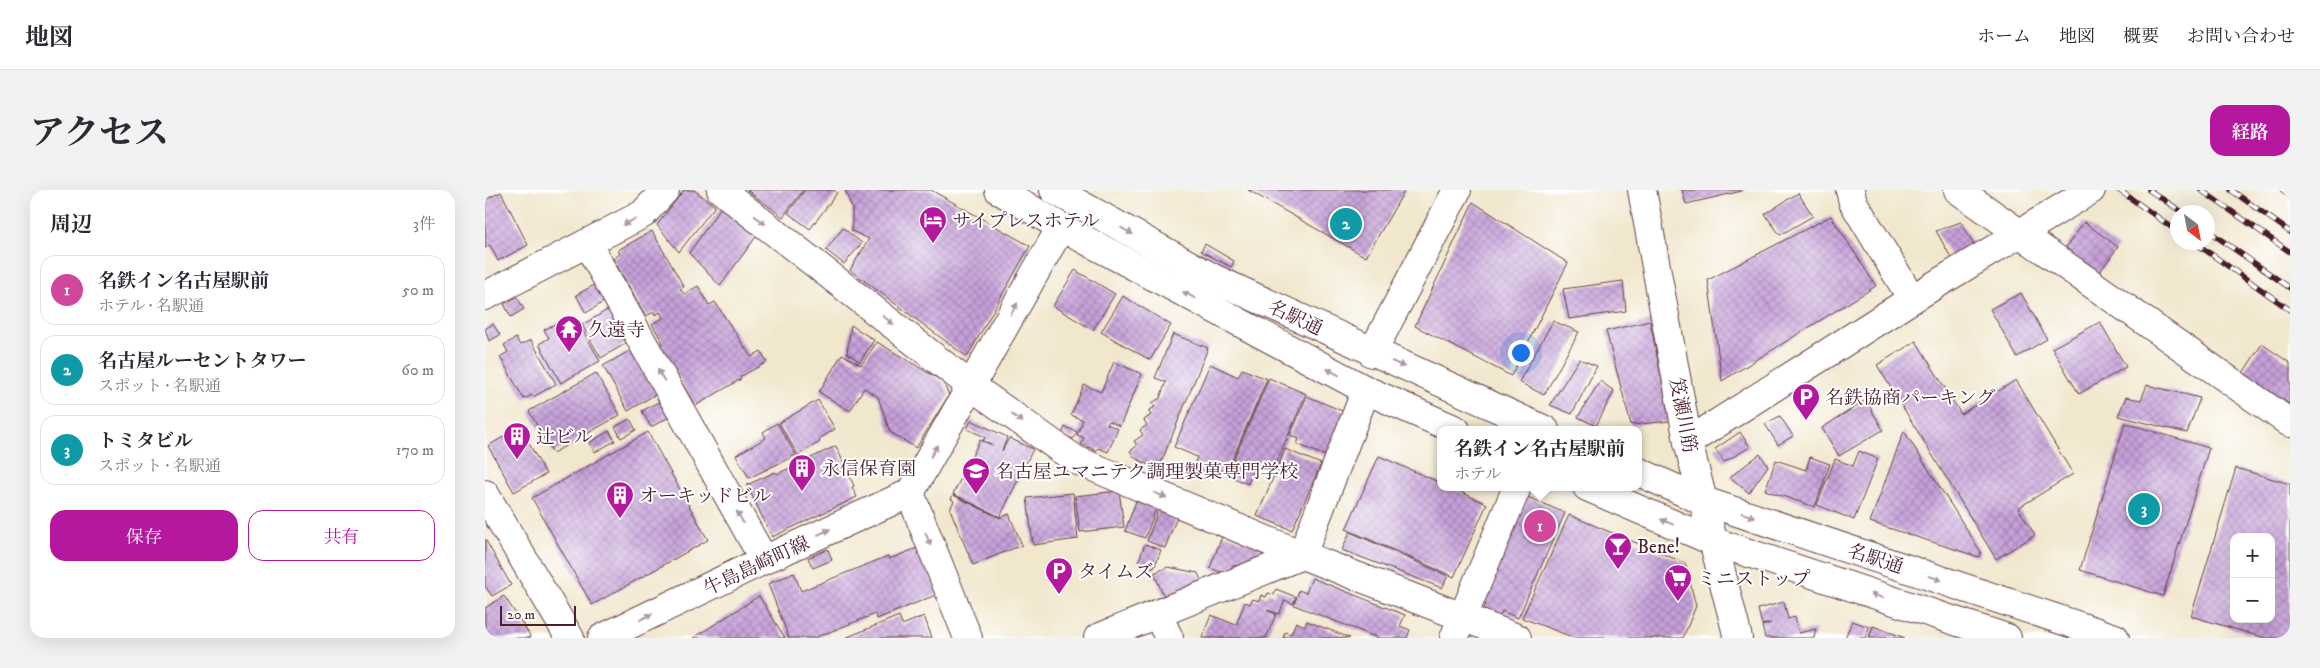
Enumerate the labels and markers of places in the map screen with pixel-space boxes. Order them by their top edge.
hotel icon: サイプレスホテル [918,205,948,244]
pin: 2 [1330,205,1362,243]
place label: サイプレスホテル [952,210,1100,233]
temple icon: 久遠寺 [554,314,584,353]
place label: 久遠寺 [588,319,645,342]
parking icon: 名鉄協商パーキング [1791,382,1821,421]
place label: 名鉄協商パーキング [1825,387,1995,410]
building icon: 辻ビル [502,421,532,460]
place label: 辻ビル [536,426,593,449]
building icon: 永信保育園 [787,453,817,492]
school or university icon: 名古屋ユマニテク調理製菓専門学校 [961,456,991,495]
place label: 永信保育園 [821,458,916,481]
place label: 名古屋ユマニテク調理製菓専門学校 [995,461,1298,484]
building icon: オーキッドビル [605,480,635,519]
place label: オーキッドビル [639,485,772,508]
pin: 3 [2128,490,2160,528]
pin: 1 [1524,507,1556,545]
bar icon: Bene! [1603,531,1633,570]
place label: Bene! [1637,536,1680,559]
parking icon: タイムズ [1044,556,1074,595]
place label: タイムズ [1078,561,1154,584]
supermarket icon: ミニストップ [1663,563,1693,602]
place label: ミニストップ [1697,568,1810,591]

